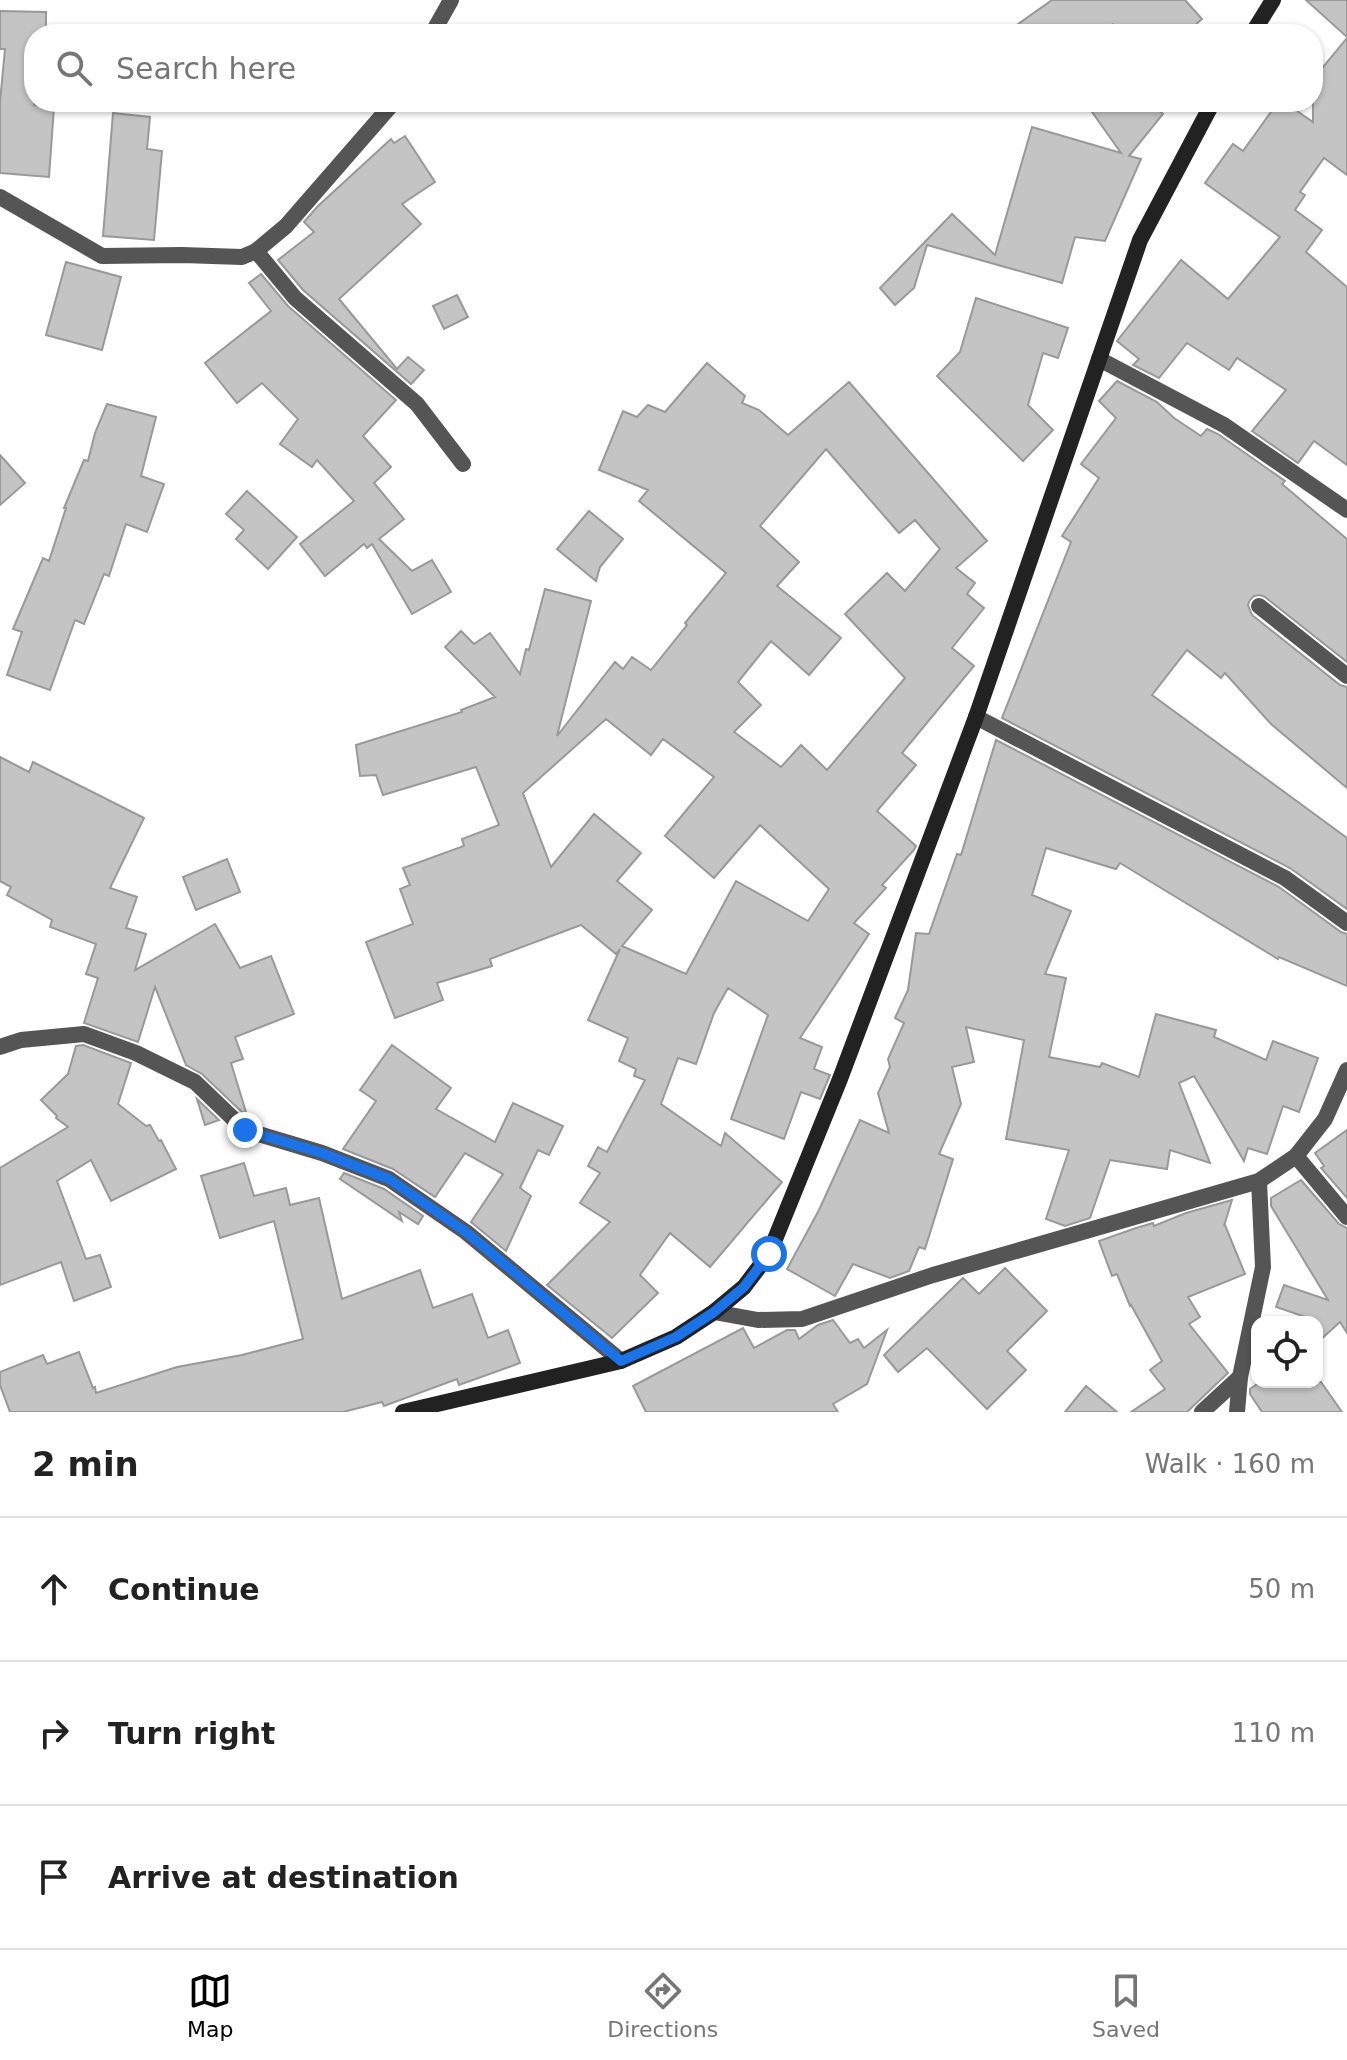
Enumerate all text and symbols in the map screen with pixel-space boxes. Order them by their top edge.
search box [24,24,1323,112]
icon: search [52,46,96,90]
text: Search here [116,51,296,86]
route end [227,1112,263,1148]
route start [751,1236,787,1272]
map controls [1251,1316,1323,1388]
button: locate [1251,1316,1323,1388]
text: 2 min [32,1444,139,1484]
text: Walk · 160 m [1145,1449,1315,1479]
icon: ahead [32,1567,76,1611]
text: Continue [108,1572,260,1607]
text: 50 m [1248,1574,1315,1604]
icon: right [32,1711,76,1755]
text: Turn right [108,1716,275,1751]
text: 110 m [1232,1718,1315,1748]
icon: arrive [32,1855,76,1899]
text: Arrive at destination [108,1860,459,1895]
tab: Map [187,1969,233,2042]
tab: Directions [607,1969,718,2042]
tab: Saved [1092,1969,1160,2042]

